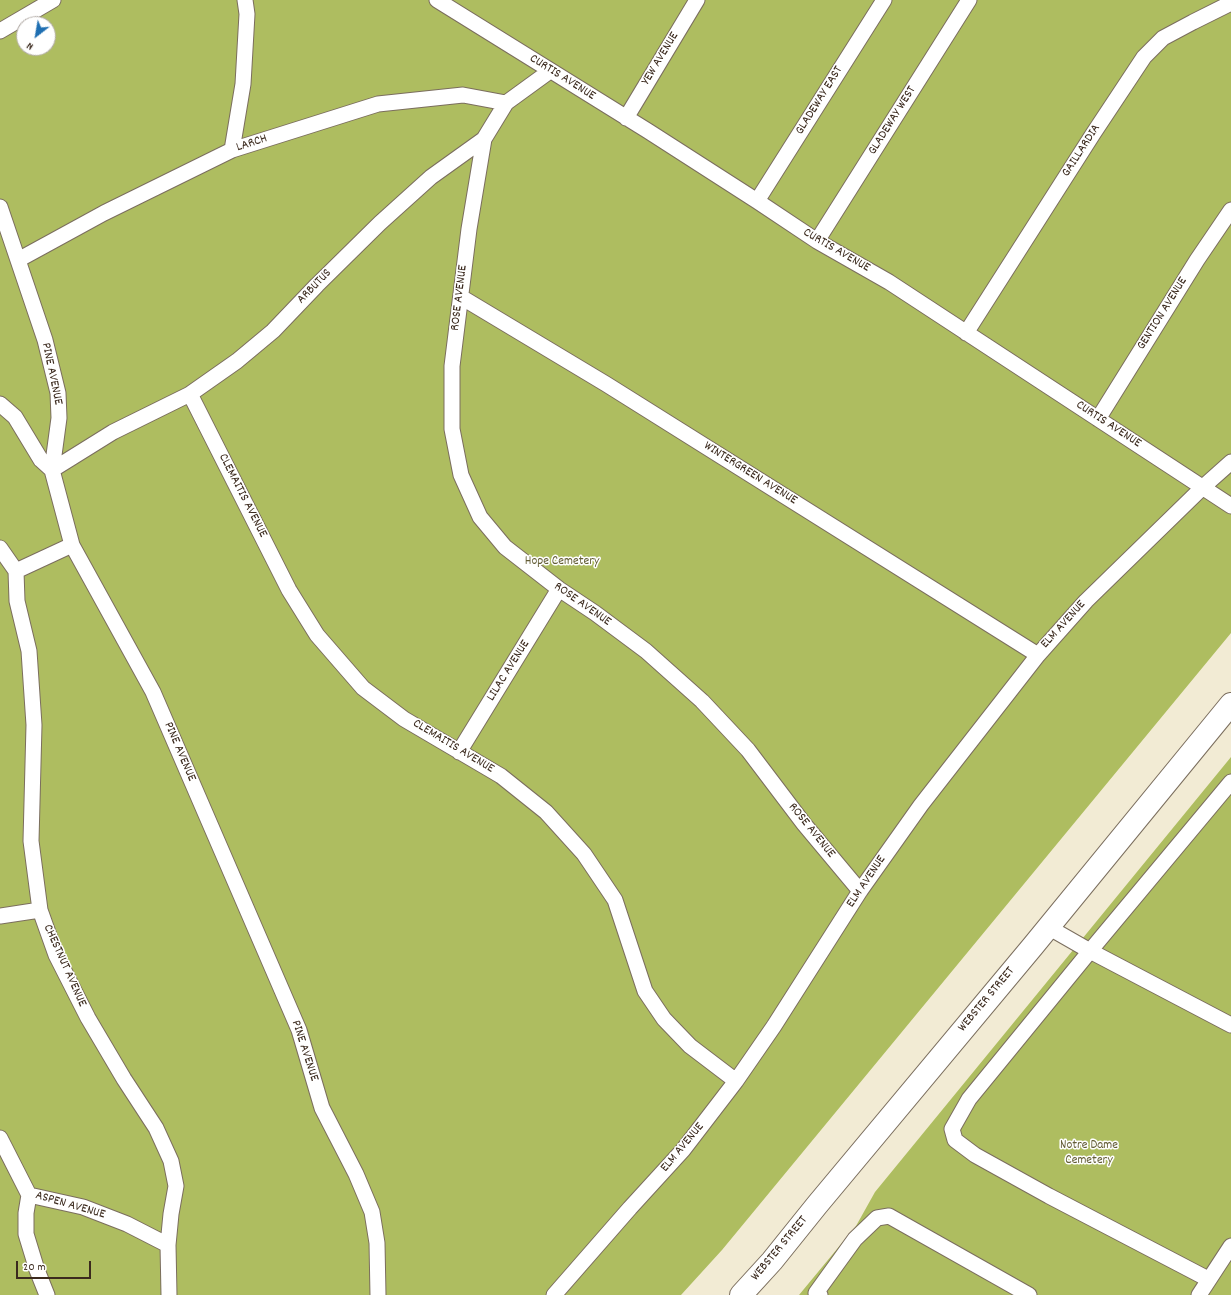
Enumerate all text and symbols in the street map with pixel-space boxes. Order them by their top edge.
north arrow [16,16,56,56]
street label: YEW AVENUE [639,30,683,88]
text: N [24,37,37,54]
street label: CURTIS AVENUE [526,52,598,104]
street label: GLADEWAY EAST [793,64,847,138]
street label: GLADEWAY WEST [866,84,920,158]
street label: GAILLARDIA [1059,122,1105,180]
street label: LARCH [234,132,270,156]
street label: CURTIS AVENUE [800,226,872,276]
street label: ROSE AVENUE [448,264,472,332]
street label: ARBUTUS [294,266,336,308]
street label: GENTION AVENUE [1134,275,1192,353]
street label: PINE AVENUE [37,342,65,406]
street label: CURTIS AVENUE [1072,398,1144,452]
street label: WINTERGREEN AVENUE [700,439,800,509]
street label: CLEMAITIS AVENUE [214,451,270,541]
park label: Hope Cemetery [525,554,599,570]
street label: ROSE AVENUE [550,580,614,630]
street label: ELM AVENUE [1038,598,1090,652]
street label: LILAC AVENUE [484,638,534,704]
street label: CLEMAITIS AVENUE [409,717,497,777]
street label: PINE AVENUE [159,720,199,784]
street label: ROSE AVENUE [784,800,838,862]
street label: ELM AVENUE [844,853,890,911]
street label: CHESTNUT AVENUE [39,922,89,1010]
street label: WEBSTER STREET [955,964,1019,1036]
street label: PINE AVENUE [287,1019,321,1083]
street label: ELM AVENUE [658,1120,708,1176]
park label: Notre Dame Cemetery [1060,1138,1118,1169]
street label: ASPEN AVENUE [33,1189,107,1223]
street label: WEBSTER STREET [748,1213,812,1285]
scale bar [18,1253,93,1279]
text: 20 m [23,1259,46,1276]

